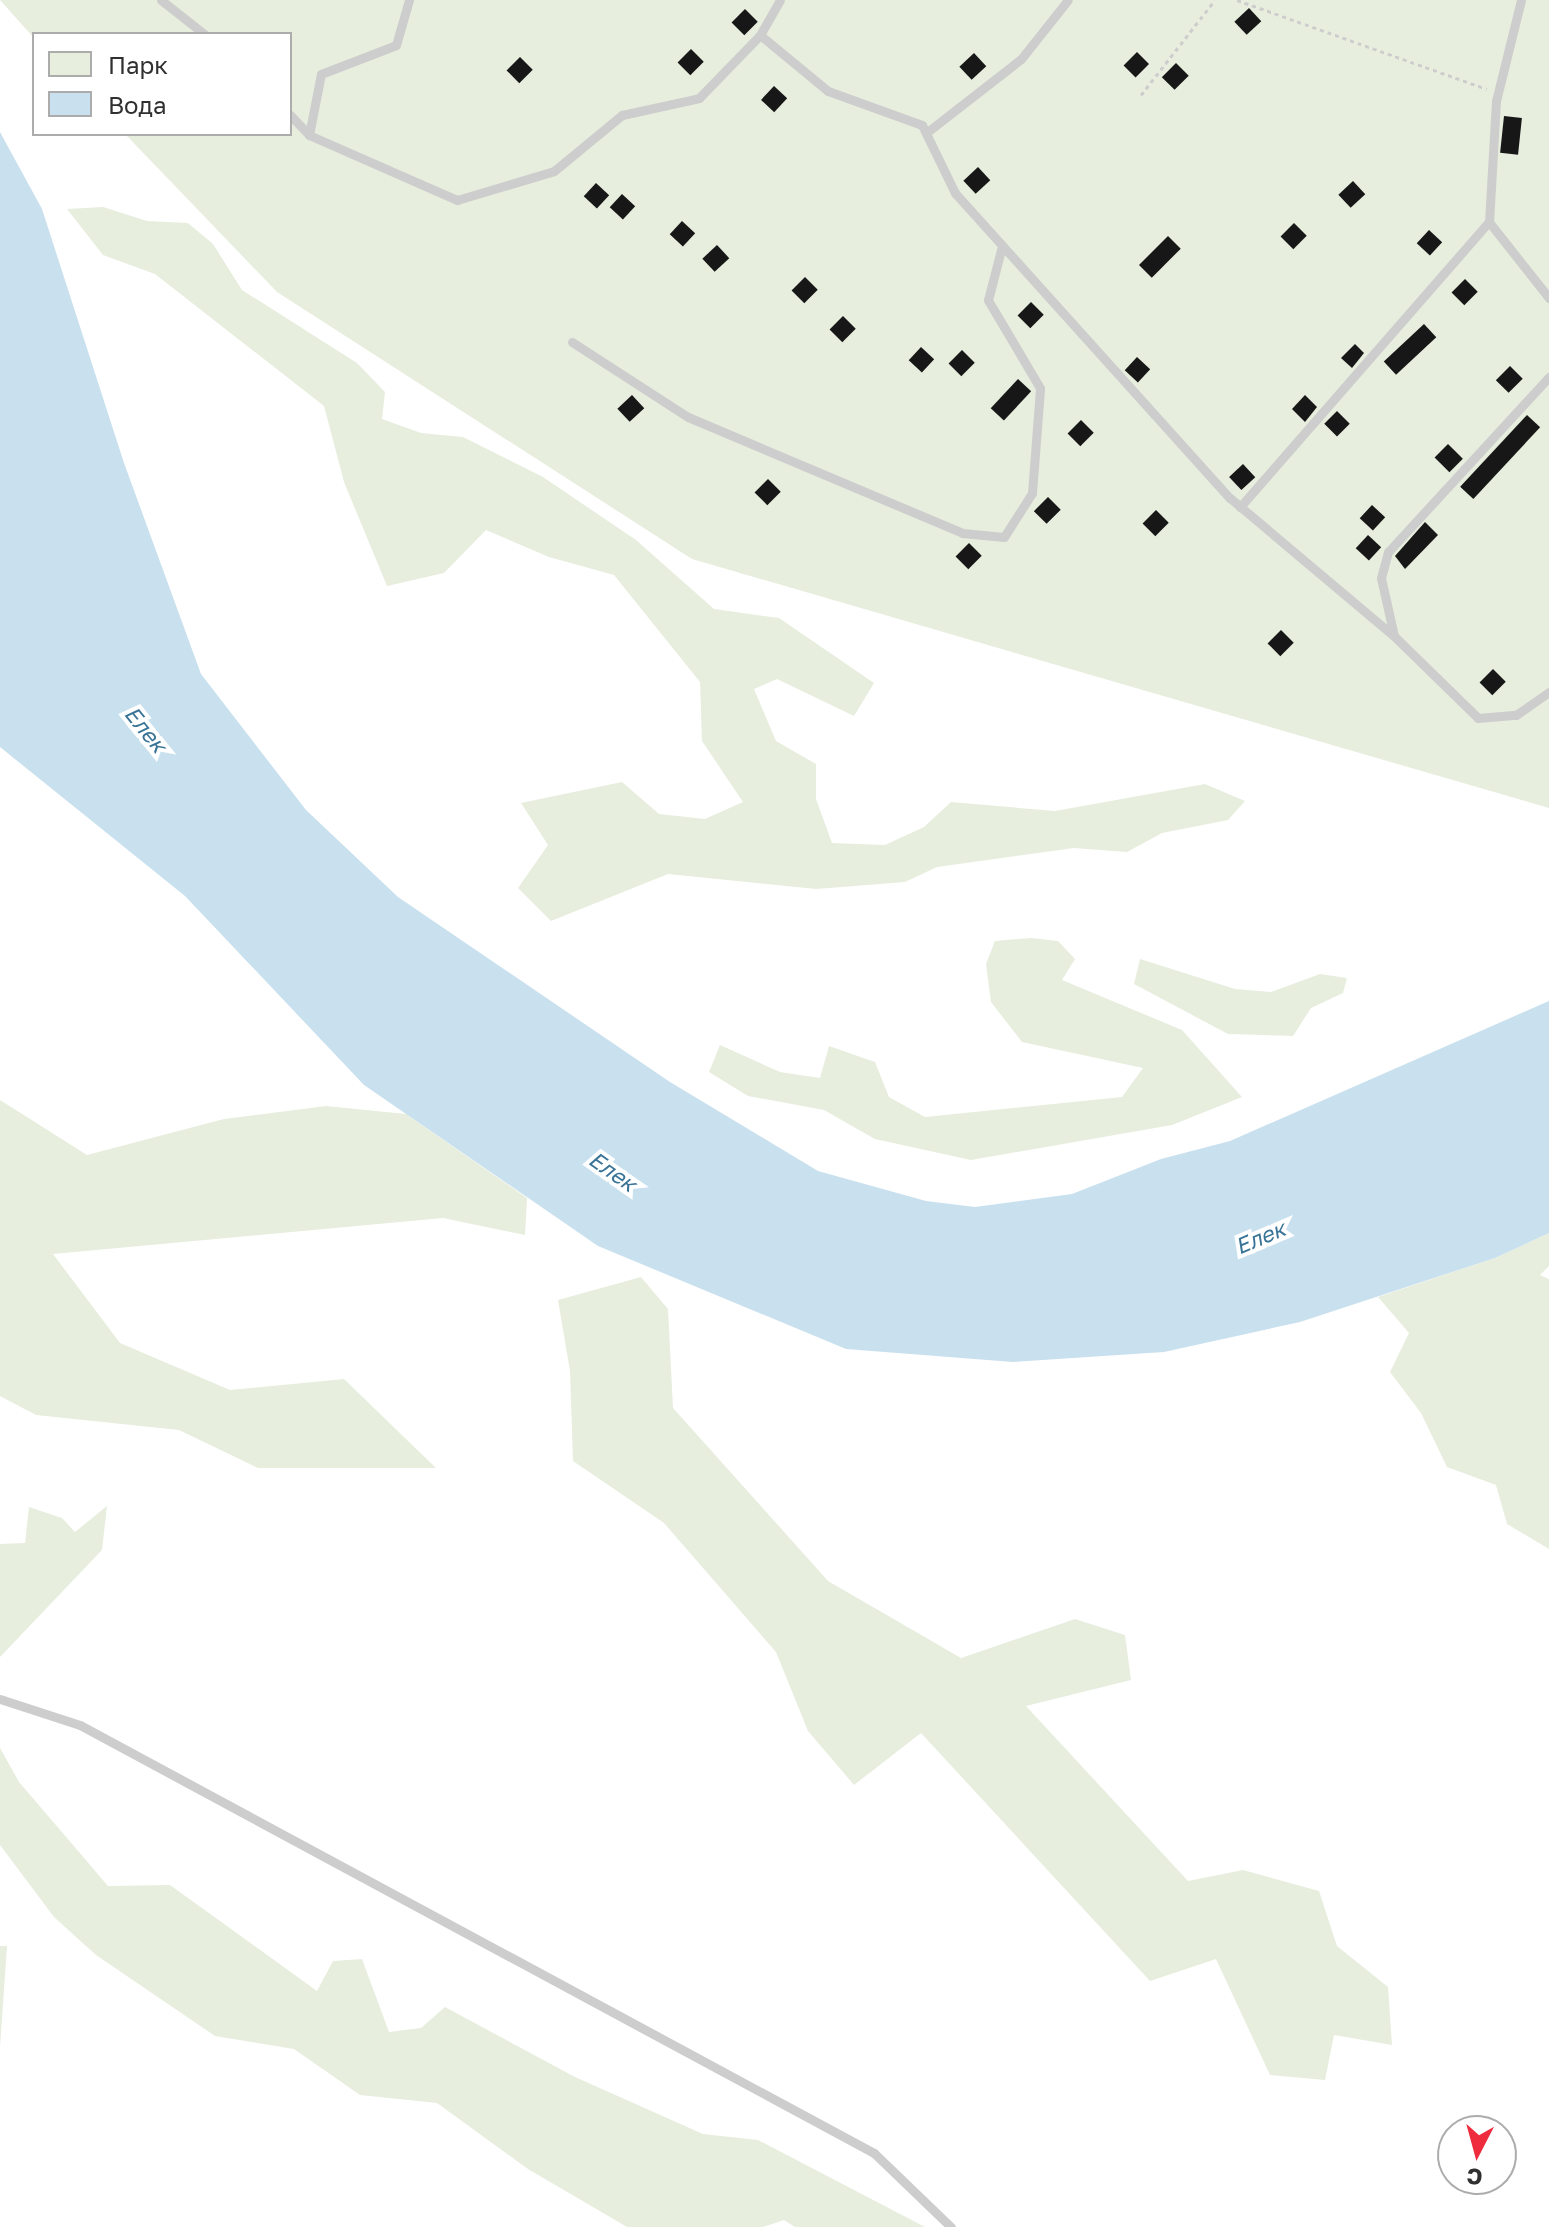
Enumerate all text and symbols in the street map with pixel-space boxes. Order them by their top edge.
legend [32,32,292,136]
text: Парк [108,50,168,79]
text: Вода [108,90,167,119]
water label: Елек [119,701,173,757]
water label: Елек [584,1145,642,1197]
water label: Елек [1231,1215,1289,1259]
north arrow [1437,2115,1517,2195]
text: С [1465,2163,1484,2192]

